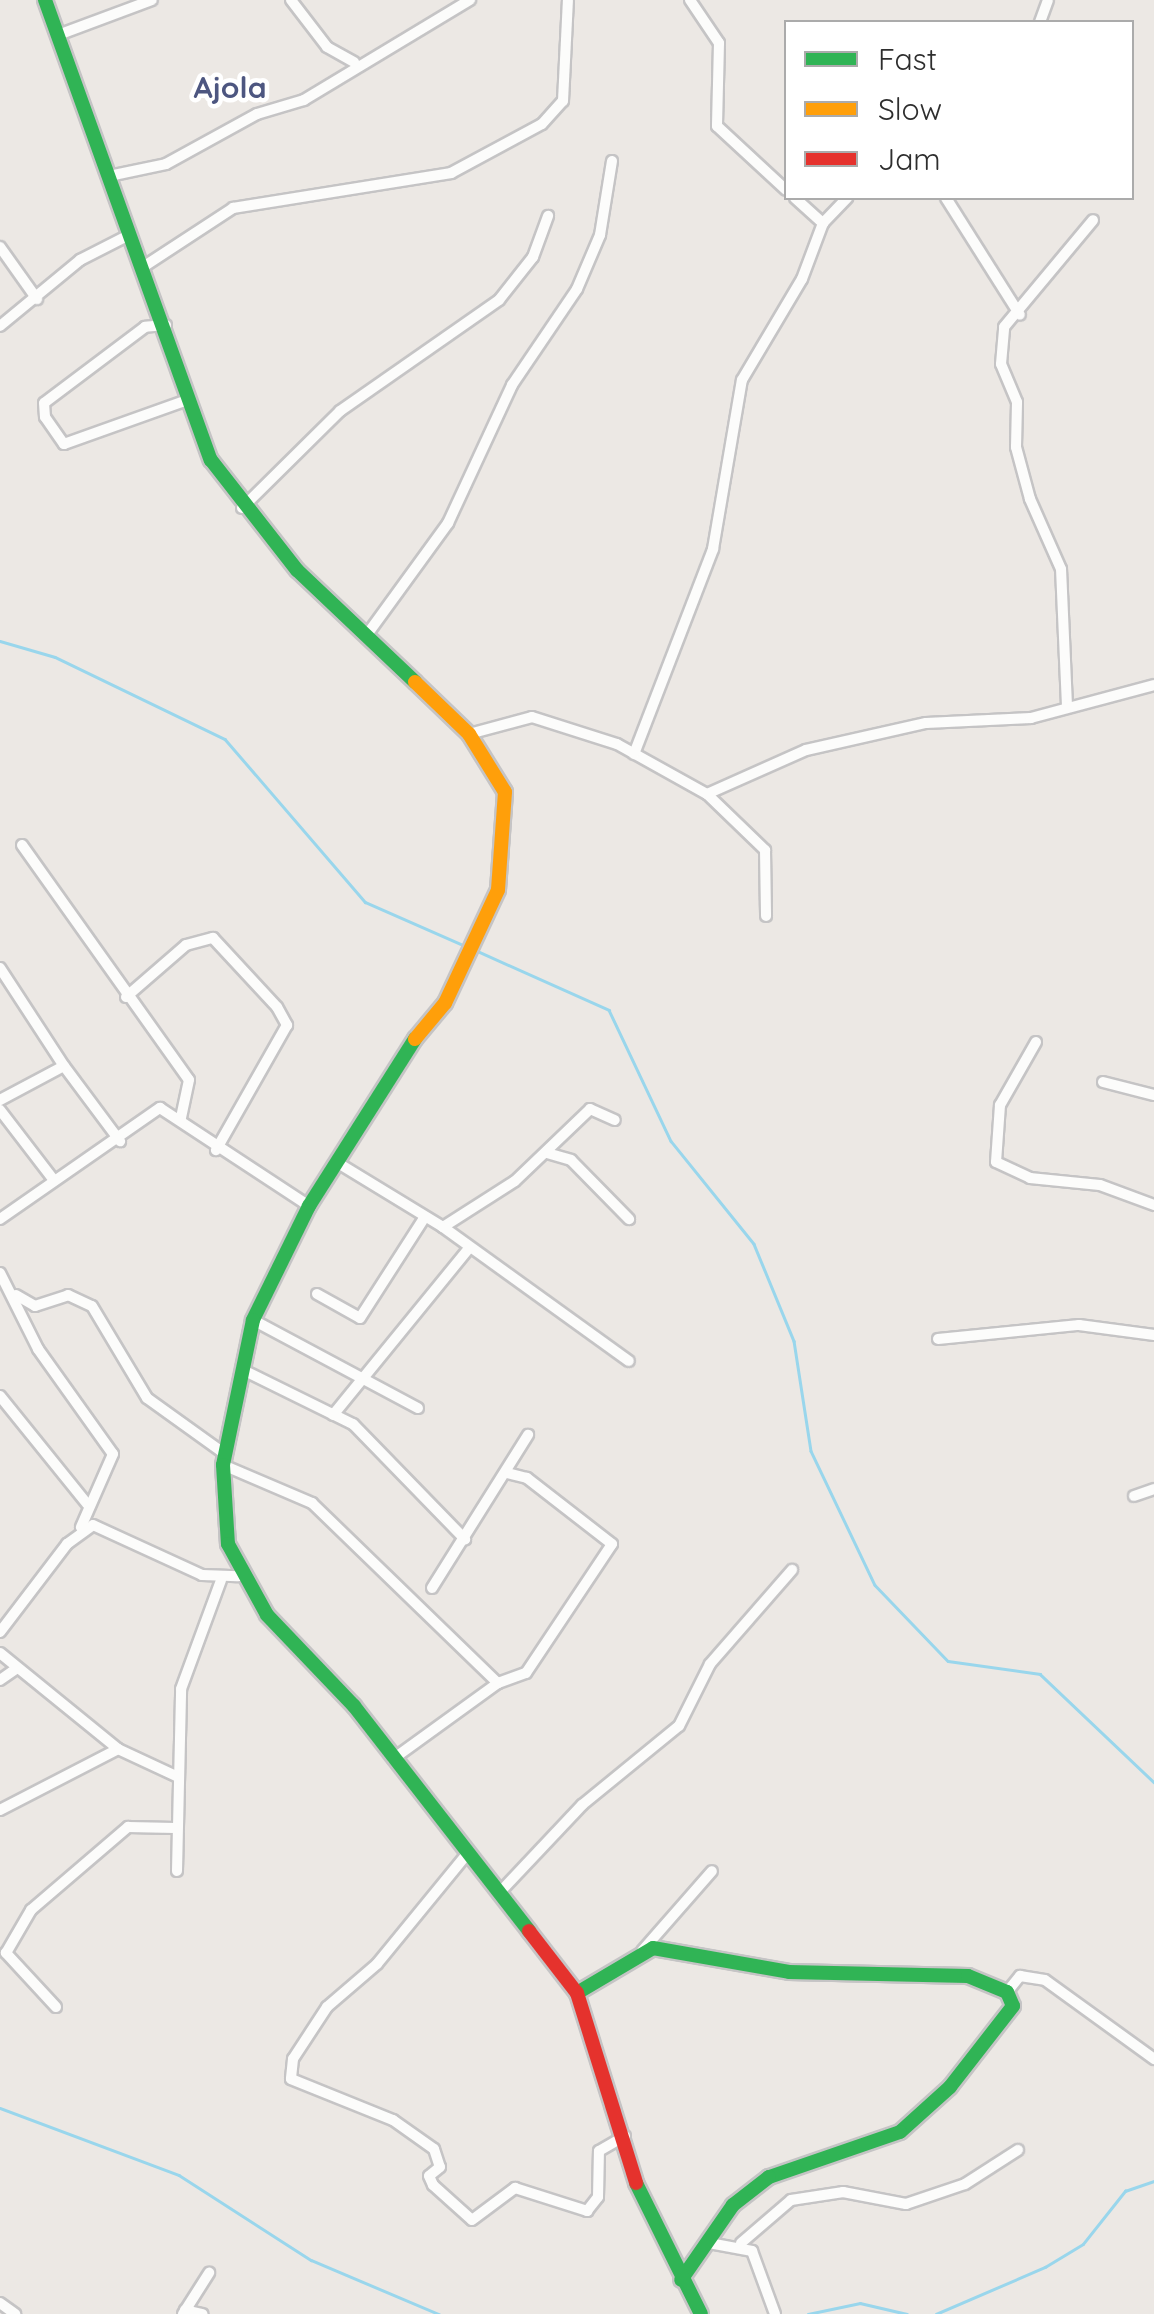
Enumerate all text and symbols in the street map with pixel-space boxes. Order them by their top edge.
legend [784,20,1134,200]
text: Fast [878,40,937,78]
district label: Ajola [193,69,267,105]
text: Slow [878,90,942,128]
text: Jam [878,140,941,178]

